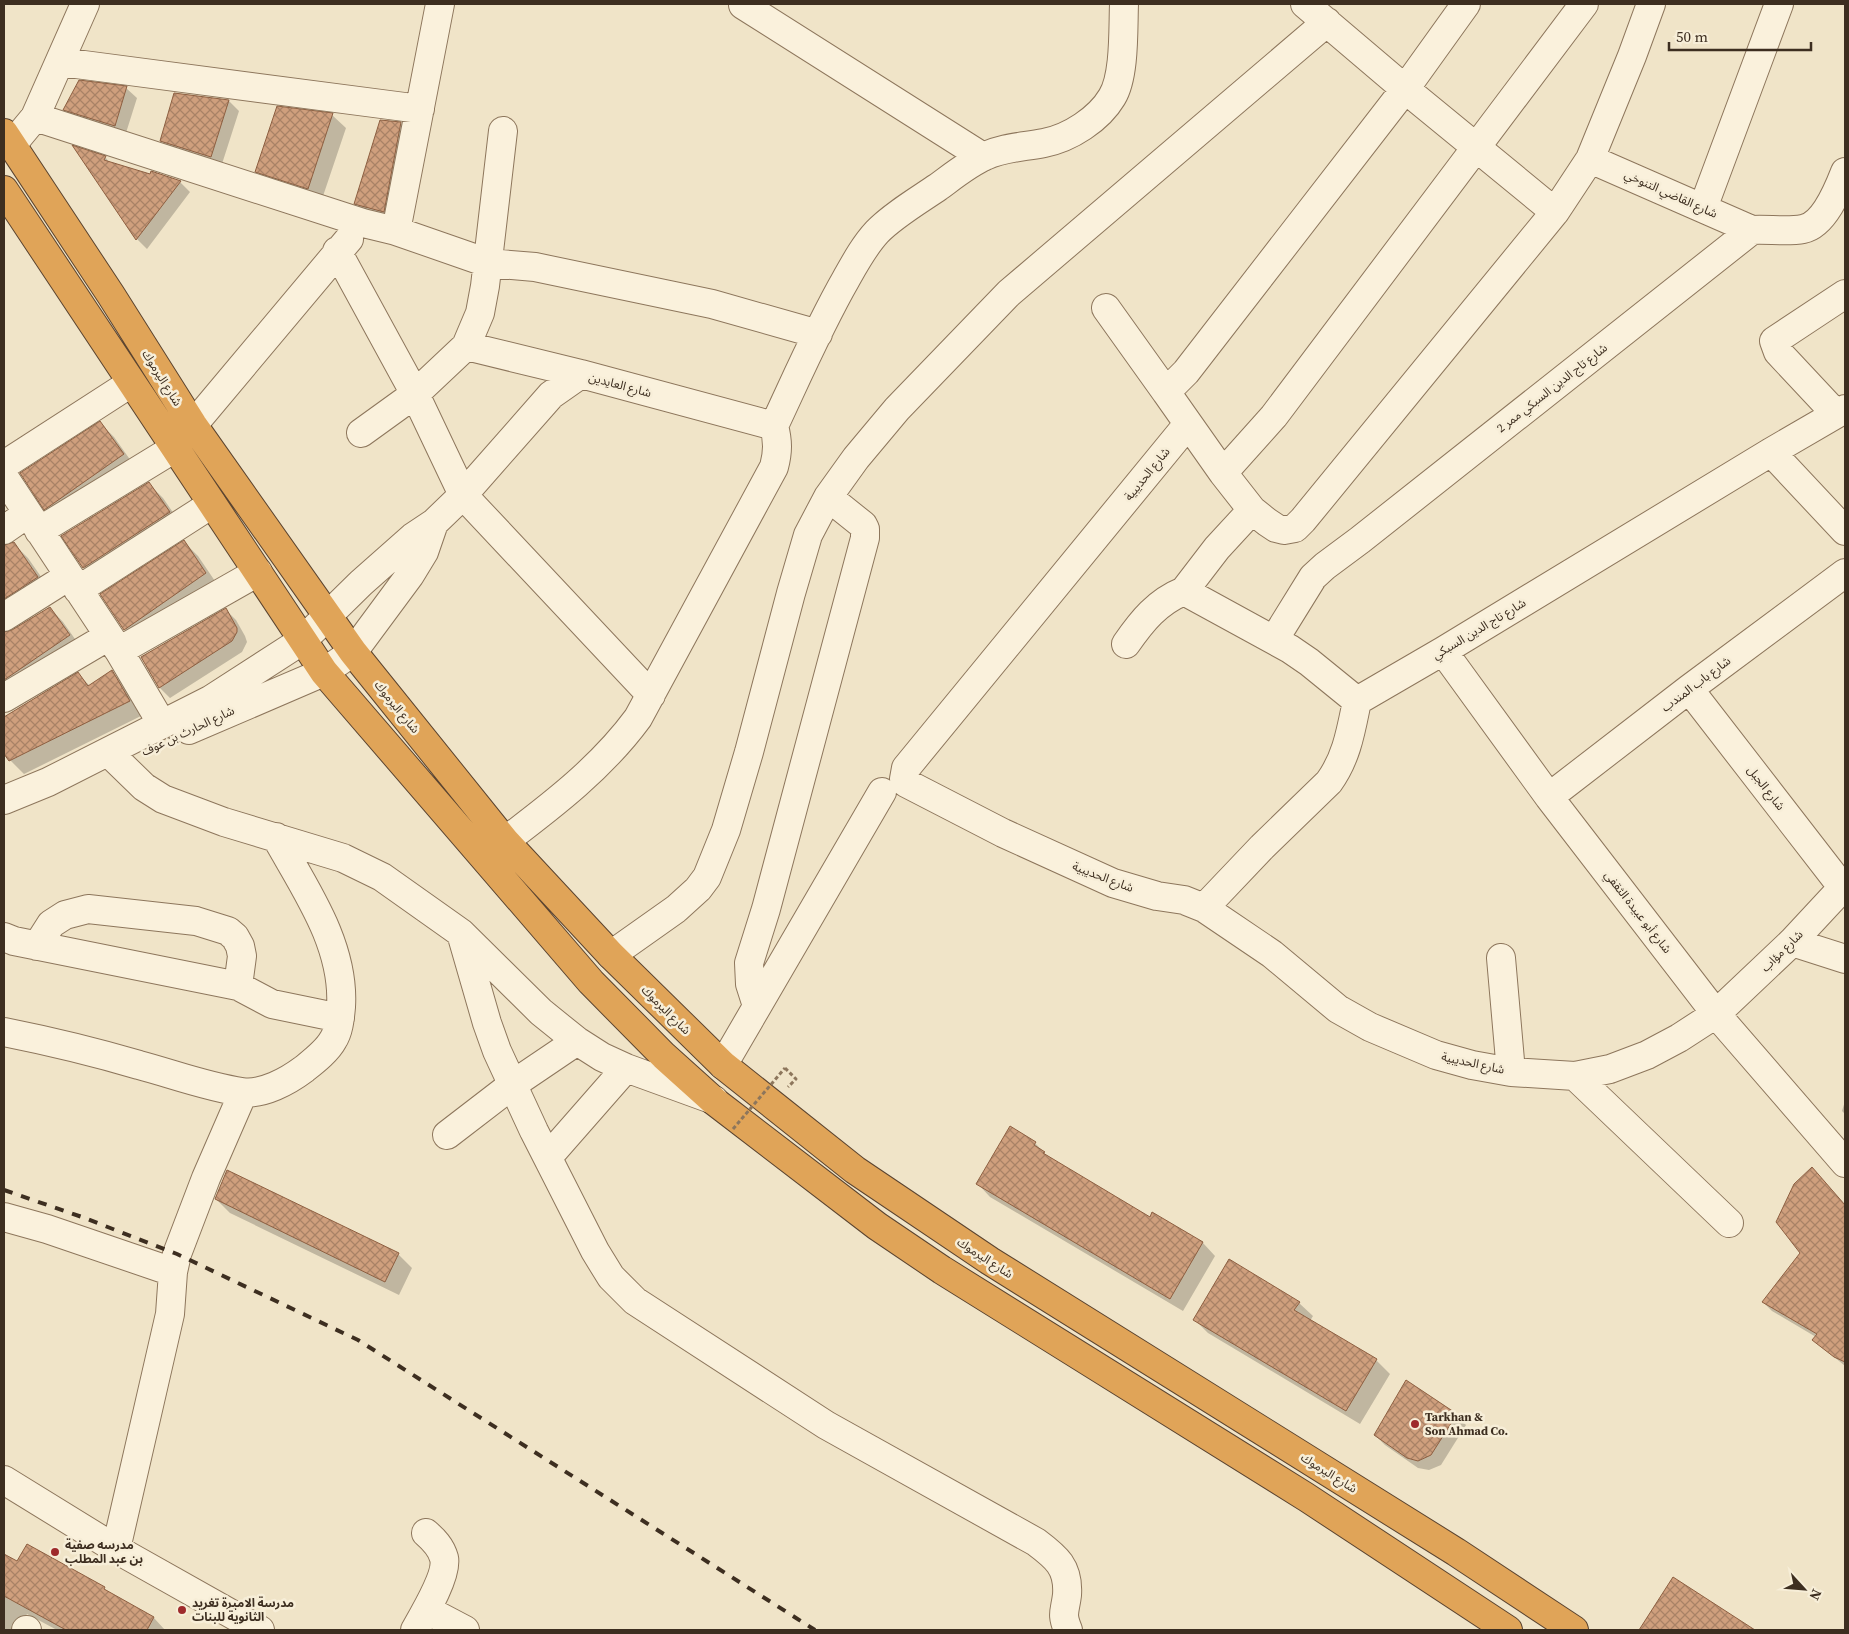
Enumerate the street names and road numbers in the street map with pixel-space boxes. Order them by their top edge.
street label: شارع القاضي التنوخي [1621,166,1720,223]
street label: شارع تاج الدين السبكي ممر 2 [1493,340,1612,438]
street label: شارع اليرموك [138,347,186,410]
street label: شارع العايدين [587,369,653,402]
street label: شارع الحديبية [1121,444,1174,505]
street label: شارع تاج الدين السبكي [1429,595,1530,665]
street label: شارع باب المندب [1658,653,1735,716]
street label: شارع اليرموك [370,677,423,737]
street label: شارع الحارث بن عوف [139,702,237,760]
street label: شارع الجبل [1743,762,1789,814]
street label: شارع الحديبية [1070,858,1136,897]
street label: شارع أبو عبيدة الثقفي [1599,867,1675,958]
street label: شارع مؤاب [1758,927,1807,976]
street label: شارع اليرموك [637,982,694,1039]
street label: شارع الحديبية [1440,1049,1506,1078]
street label: شارع اليرموك [953,1234,1016,1283]
street label: شارع اليرموك [1297,1449,1360,1497]

